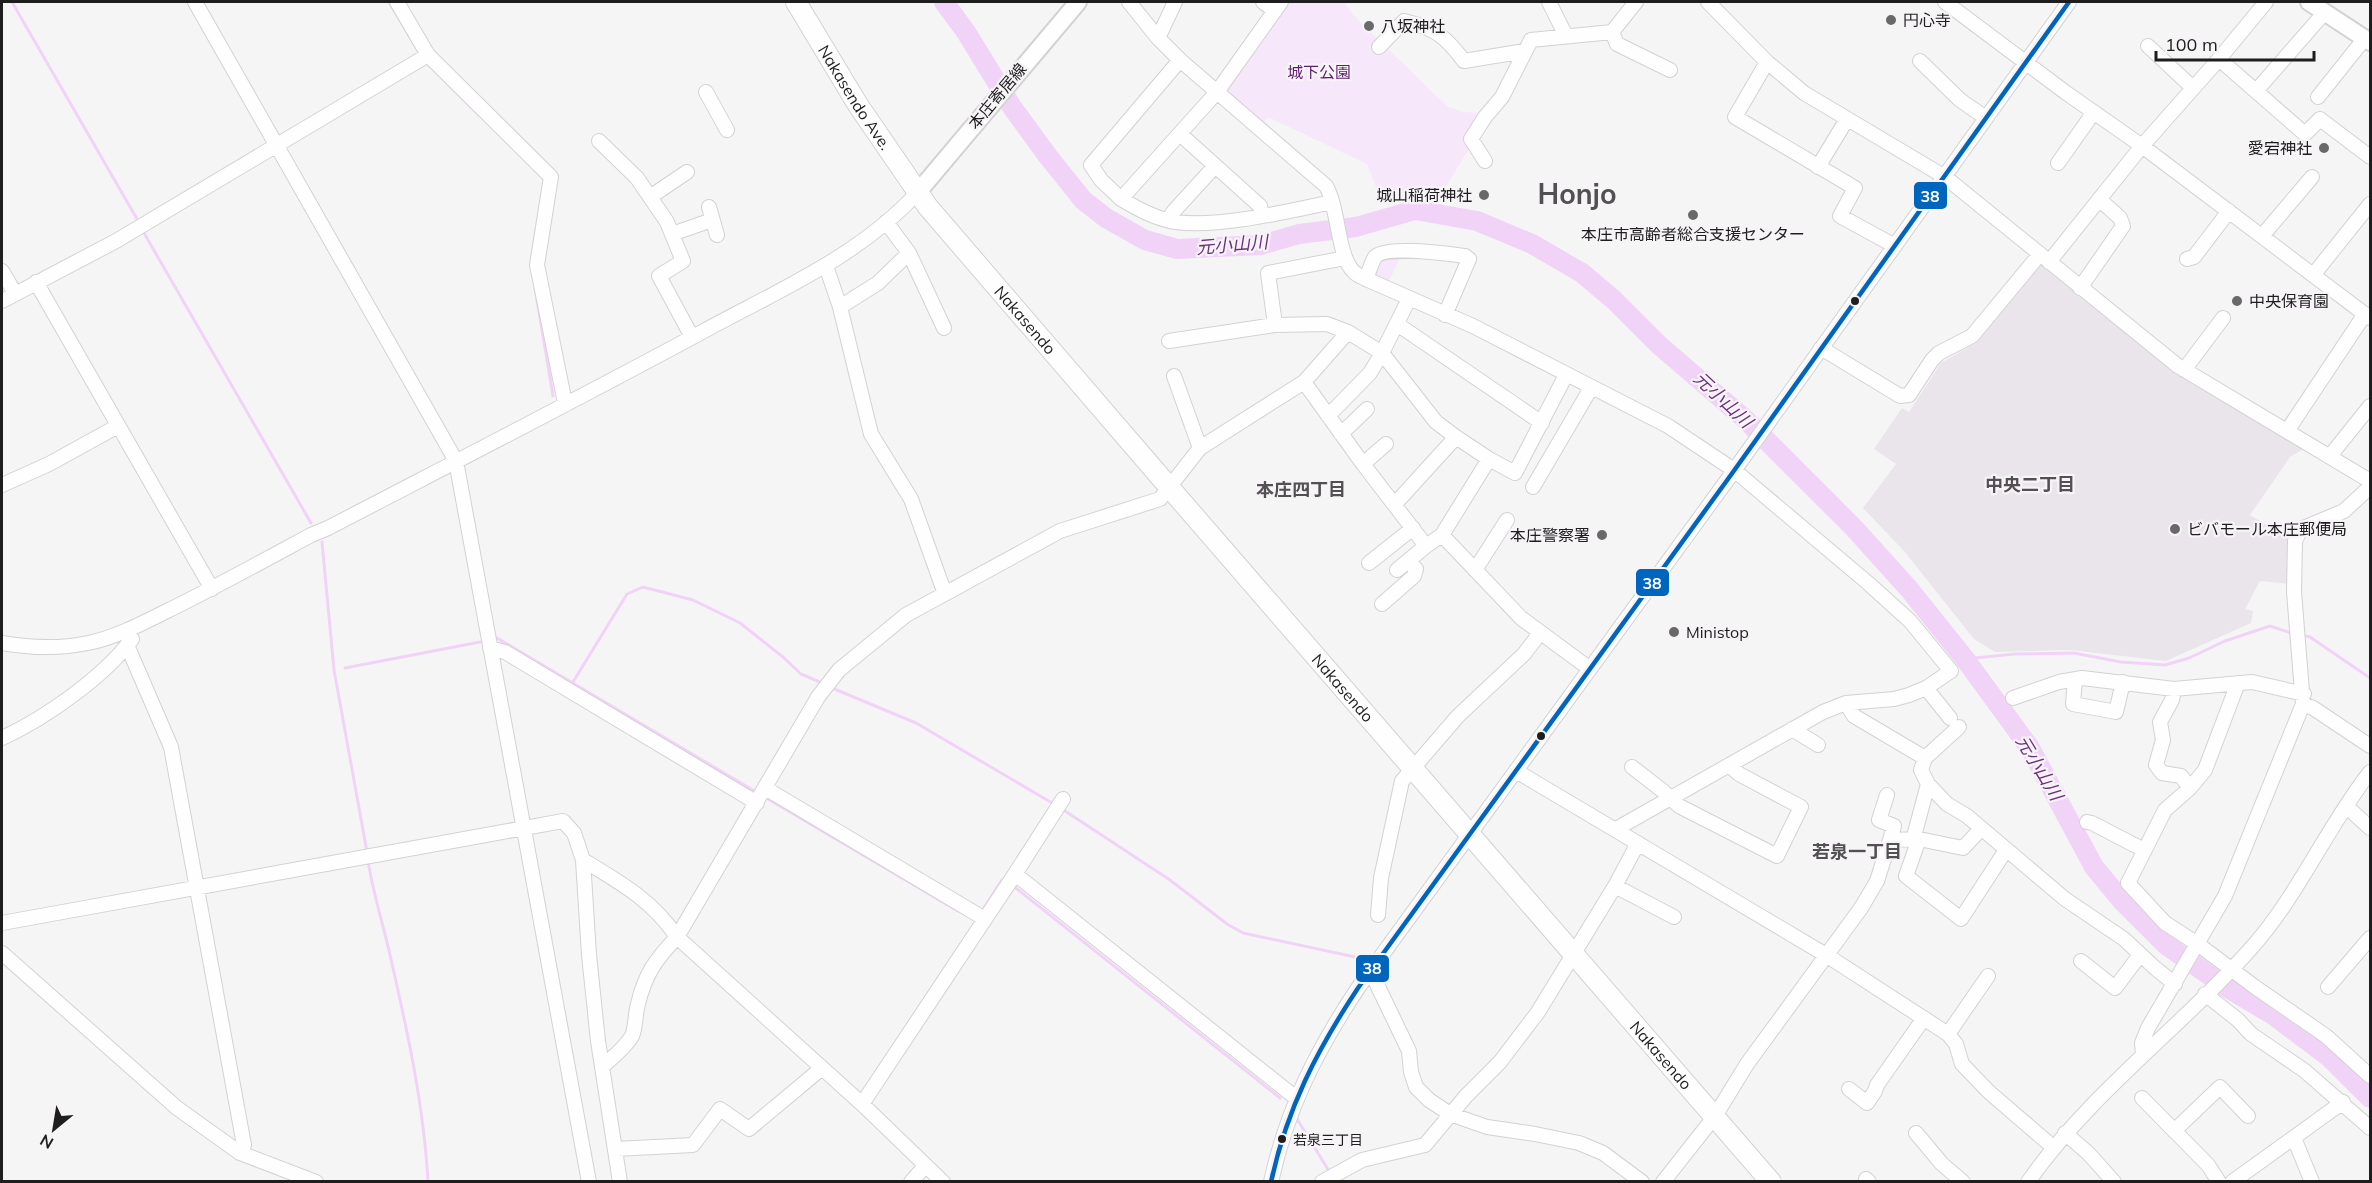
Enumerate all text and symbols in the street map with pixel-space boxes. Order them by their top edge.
place label: 円心寺 [1903,10,1951,30]
marker: 円心寺 [1884,13,1898,27]
place label: 八坂神社 [1381,16,1445,36]
marker: 八坂神社 [1362,19,1376,33]
scale bar [2156,24,2314,62]
text: 100 m [2165,33,2218,56]
street label: Nakasendo Ave. [814,41,896,154]
street label: 本庄寄居線 [964,59,1030,133]
park label: 城下公園 [1287,62,1351,82]
place label: 愛宕神社 [2248,138,2312,158]
marker: 愛宕神社 [2317,141,2331,155]
district label: Honjo [1537,176,1617,211]
line badge: 38 [1913,181,1948,210]
place label: 城山稲荷神社 [1376,185,1472,205]
text: 38 [1920,186,1940,206]
marker: 城山稲荷神社 [1477,188,1491,202]
marker: 本庄市高齢者総合支援センター [1686,208,1700,222]
place label: 本庄市高齢者総合支援センター [1581,224,1805,244]
water label: 元小山川 [1195,230,1271,259]
street label: Nakasendo [990,282,1060,358]
place label: 中央保育園 [2249,291,2329,311]
marker: 中央保育園 [2230,294,2244,308]
unlabelled marker [1849,295,1861,307]
water label: 元小山川 [1689,367,1759,434]
district label: 中央二丁目 [1985,473,2075,496]
district label: 本庄四丁目 [1256,478,1346,501]
place label: ビバモール本庄郵便局 [2187,519,2347,539]
marker: ビバモール本庄郵便局 [2168,522,2182,536]
place label: 本庄警察署 [1510,525,1590,545]
marker: 本庄警察署 [1595,528,1609,542]
line badge: 38 [1635,568,1670,597]
text: 38 [1642,573,1662,593]
place label: Ministop [1686,622,1749,642]
marker: Ministop [1667,625,1681,639]
street label: Nakasendo [1308,649,1378,726]
unlabelled marker [1535,730,1547,742]
water label: 元小山川 [2011,731,2069,806]
district label: 若泉一丁目 [1812,840,1902,863]
line badge: 38 [1355,954,1390,983]
text: 38 [1362,958,1382,978]
street label: Nakasendo [1626,1017,1696,1093]
north arrow [24,1099,84,1159]
text: N [36,1130,57,1154]
place label: 若泉三丁目 [1293,1131,1363,1149]
marker: 若泉三丁目 [1276,1133,1288,1145]

